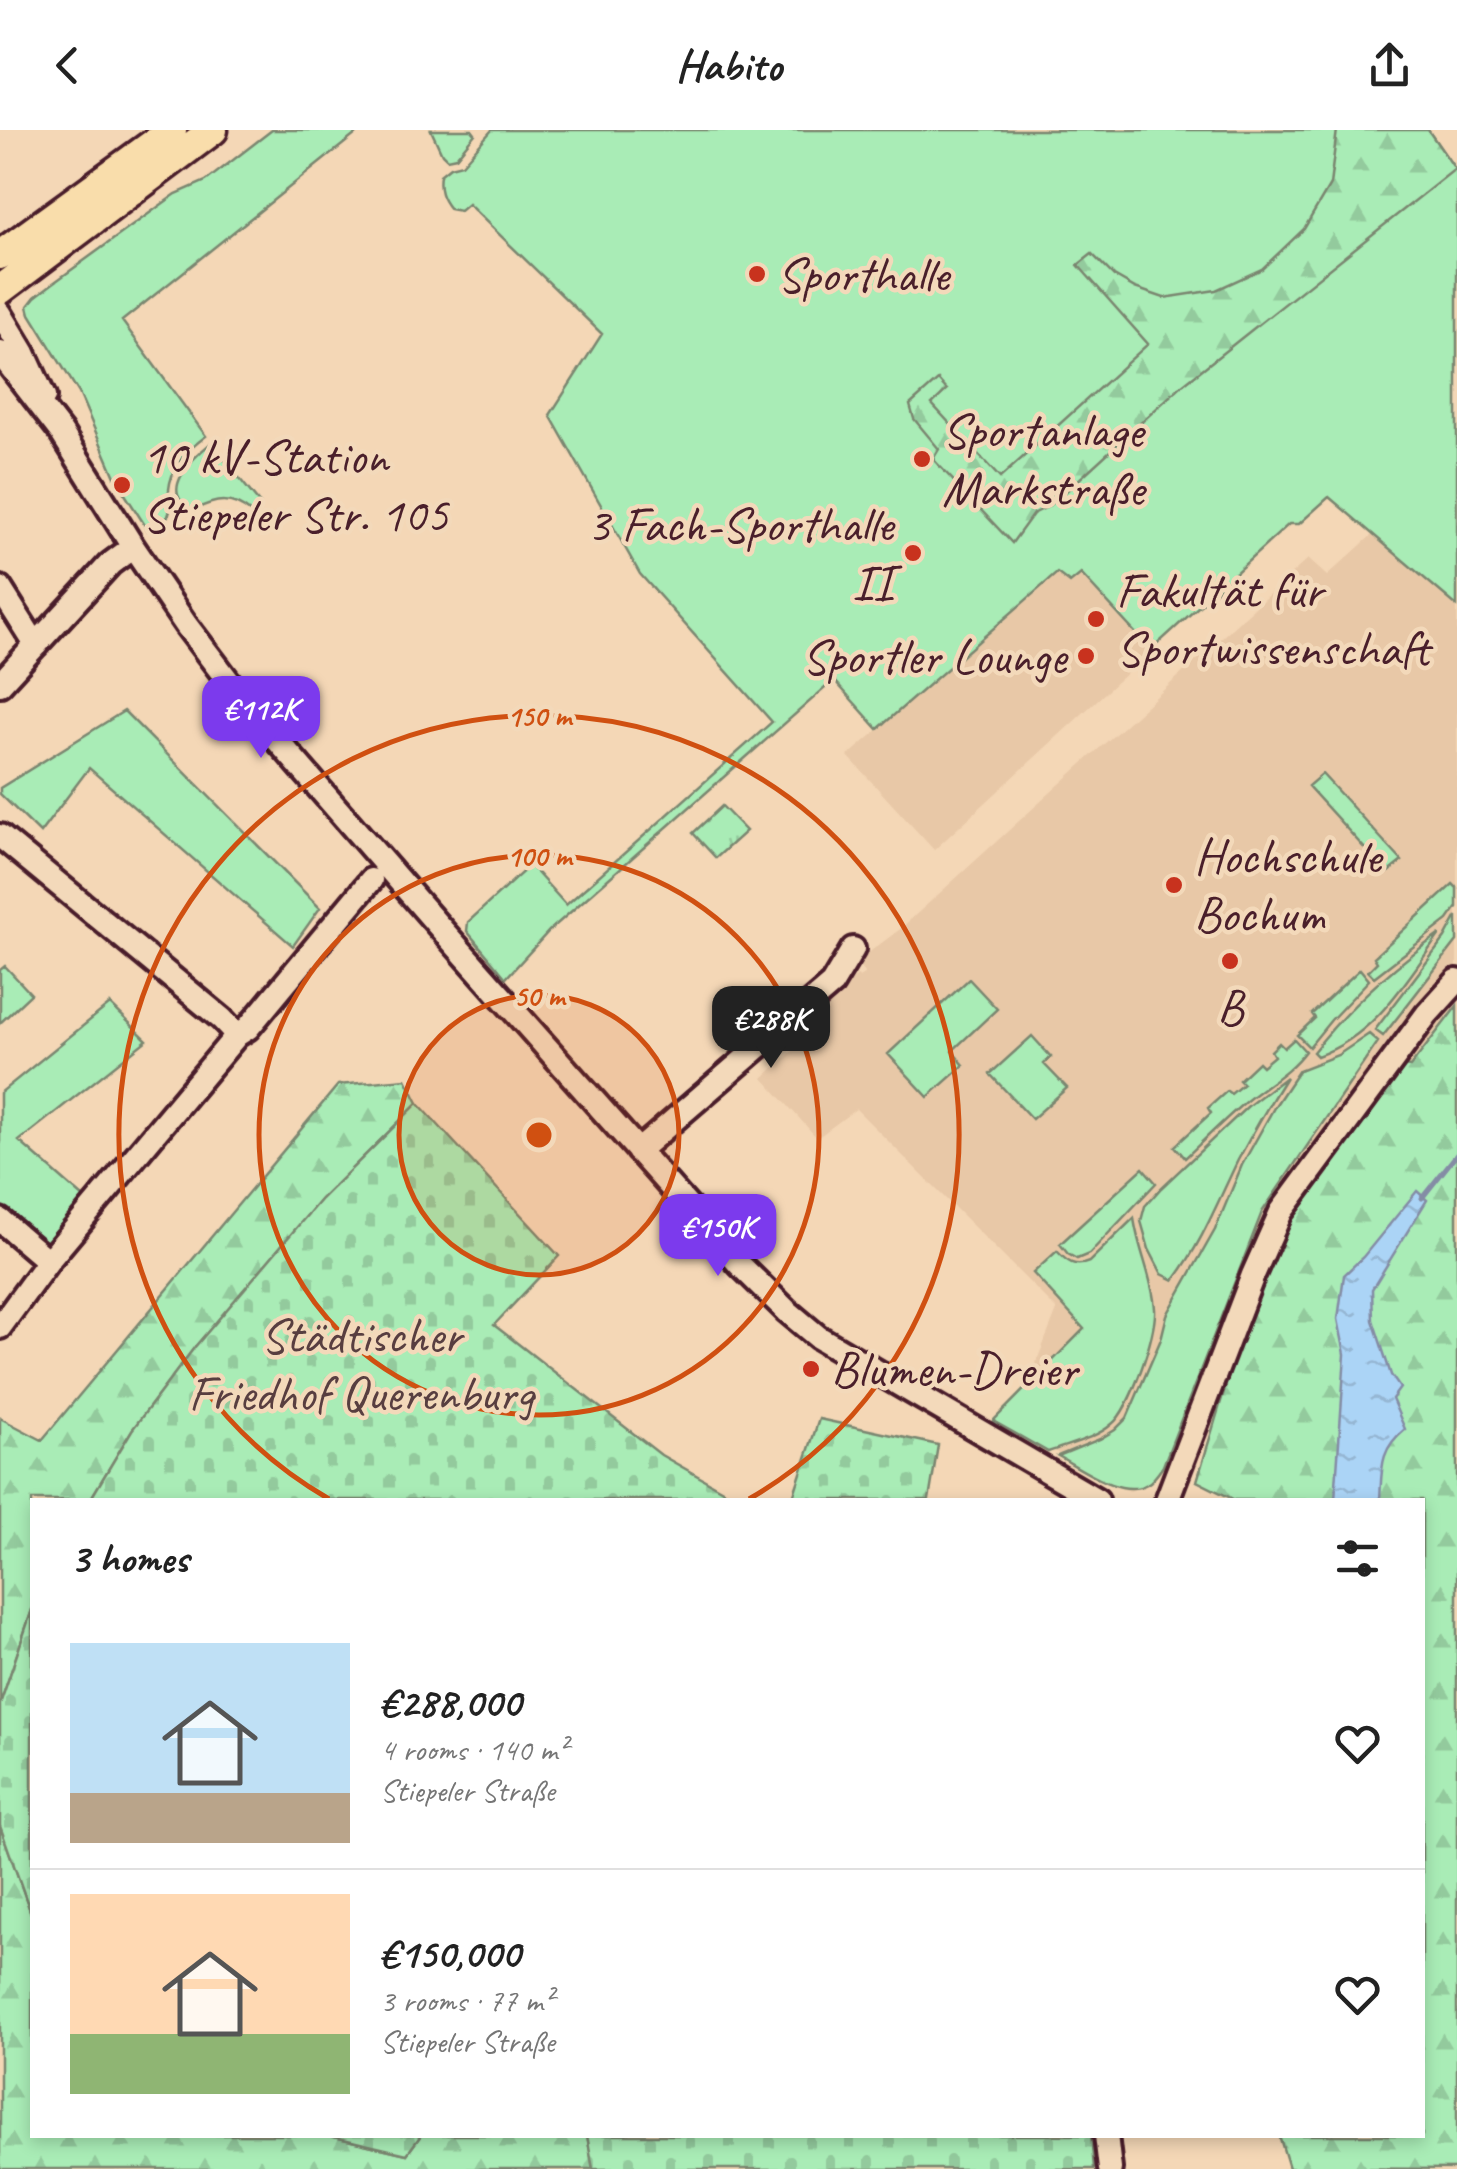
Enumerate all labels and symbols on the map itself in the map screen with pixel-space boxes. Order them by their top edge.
place label: Sporthalle [777,243,952,306]
marker: Sporthalle [746,263,768,285]
place label: Sportanlage Markstraße [942,399,1148,520]
place label: 10 kV-Station Stiepeler Str. 105 [142,425,450,546]
marker: Sportanlage Markstraße [911,448,933,470]
marker: 10 kV-Station Stiepeler Str. 105 [111,474,133,496]
place label: 3 Fach-Sporthalle II [587,493,903,614]
marker: 3 Fach-Sporthalle II [902,542,924,564]
place label: Fakultät für Sportwissenschaft [1116,559,1434,680]
marker: Fakultät für Sportwissenschaft [1085,608,1107,630]
place label: Sportler Lounge [802,625,1069,688]
marker: Sportler Lounge [1075,645,1097,667]
pin: €112K [191,676,331,761]
text: 150 m [507,697,574,735]
place label: Hochschule Bochum [1194,825,1384,946]
text: 100 m [507,837,574,875]
marker: Hochschule Bochum [1163,874,1185,896]
marker: B [1219,950,1241,972]
place label: B [1217,976,1246,1039]
text: 50 m [514,977,567,1015]
pin: €288K [701,986,841,1071]
centre of rings [521,1117,557,1153]
pin: €150K [648,1194,788,1279]
park label: Städtischer Friedhof Querenburg [189,1304,537,1425]
place label: Blumen-Dreier [831,1338,1080,1401]
marker: Blumen-Dreier [800,1358,822,1380]

